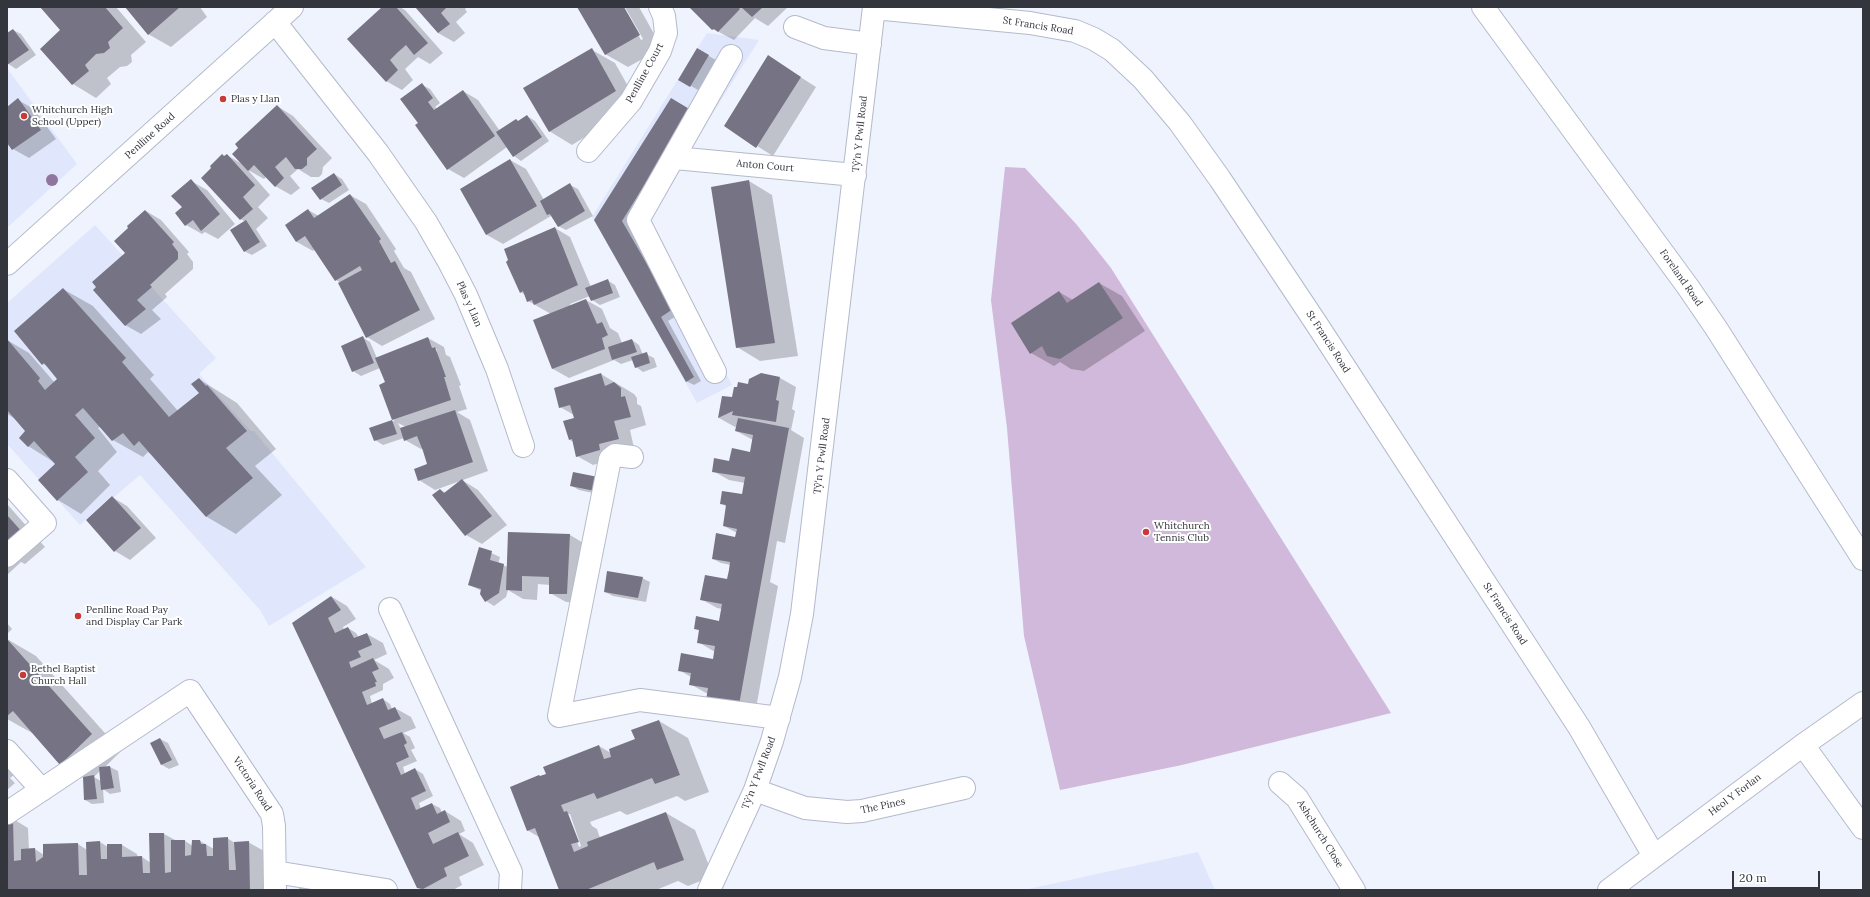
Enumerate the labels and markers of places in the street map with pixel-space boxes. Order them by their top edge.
place label: Plas y Llan [231,93,280,105]
marker: Plas y Llan [218,94,228,104]
place label: Whitchurch High School (Upper) [32,104,113,128]
marker: Whitchurch High School (Upper) [19,111,29,121]
place label: Whitchurch Tennis Club [1154,520,1210,544]
marker: Whitchurch Tennis Club [1141,527,1151,537]
place label: Penlline Road Pay and Display Car Park [86,604,182,628]
marker: Penlline Road Pay and Display Car Park [73,611,83,621]
place label: Bethel Baptist Church Hall [31,663,96,686]
marker: Bethel Baptist Church Hall [18,670,28,680]

